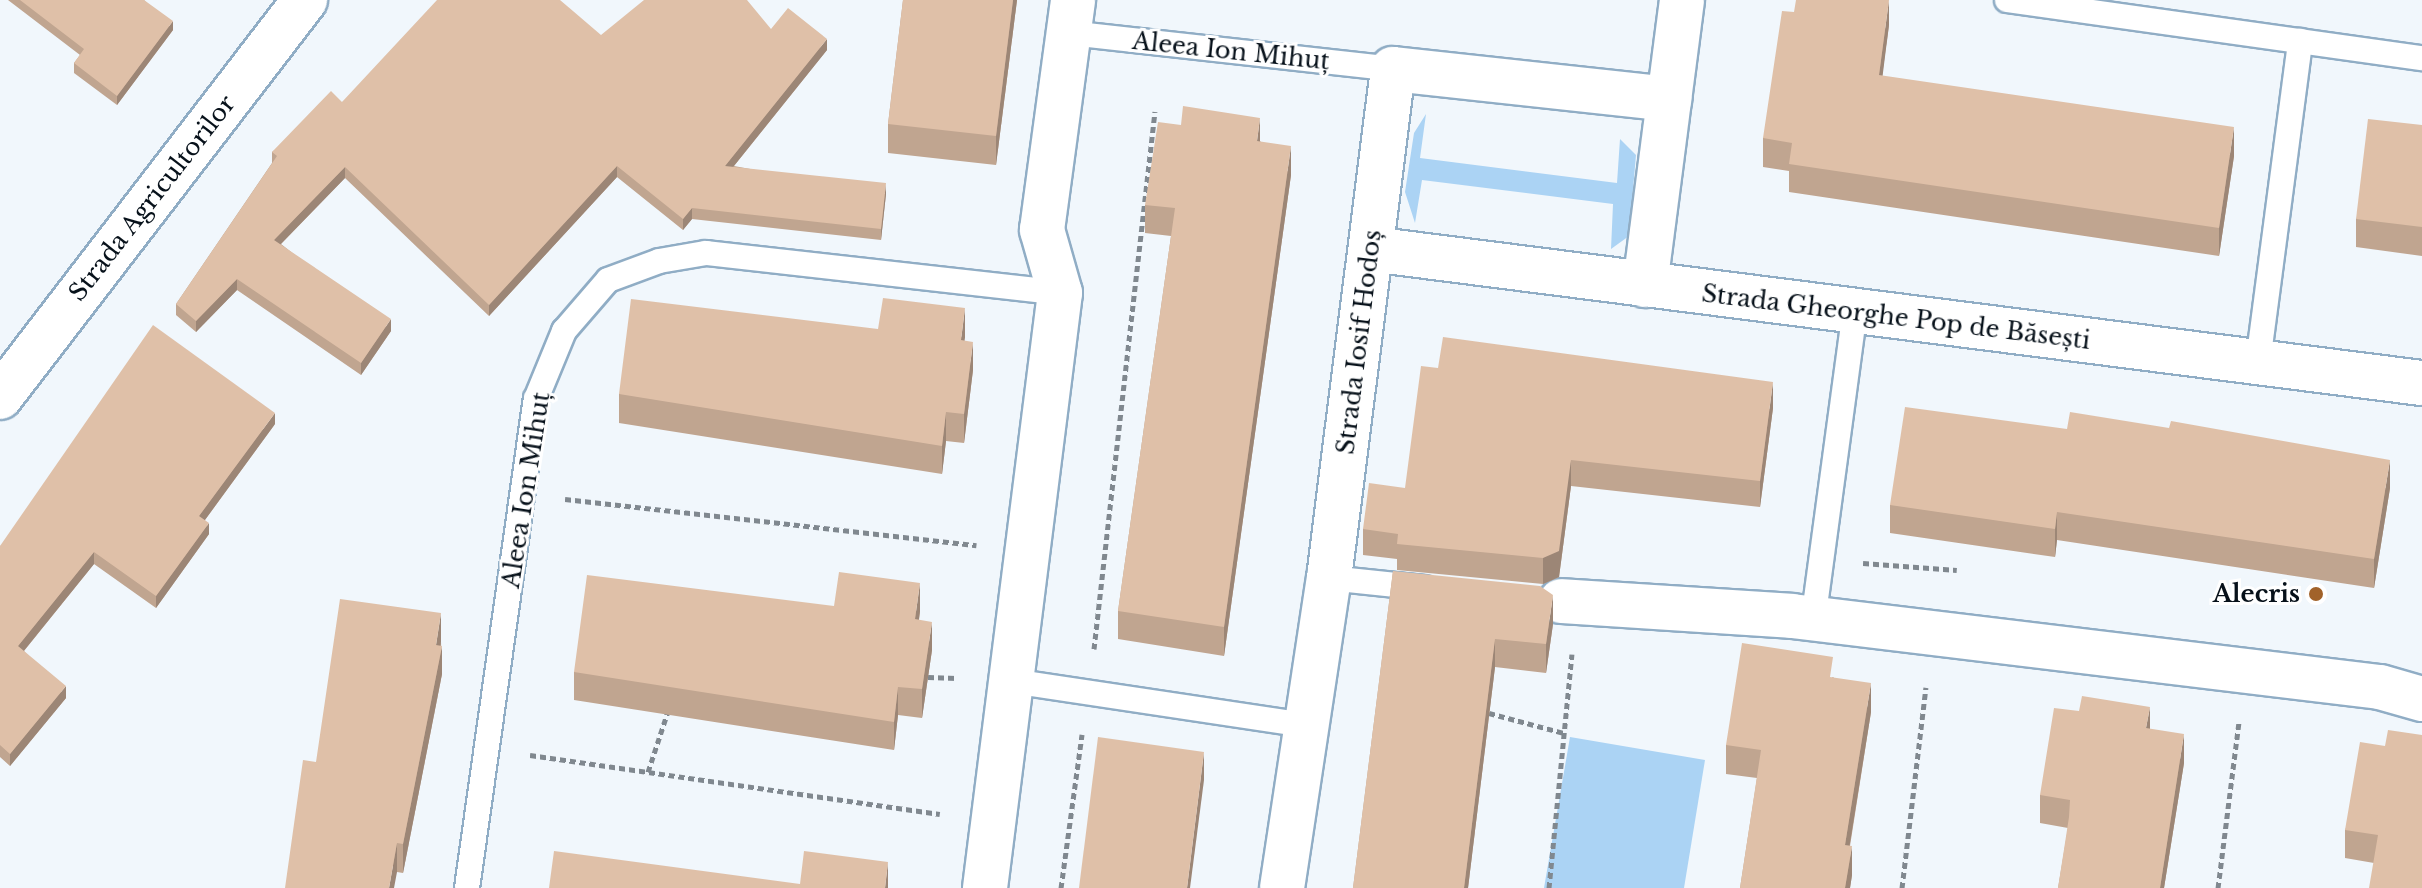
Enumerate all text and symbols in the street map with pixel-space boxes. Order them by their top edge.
street label: Aleea Ion Mihuț [1131,26,1331,76]
street label: Strada Agricultorilor [62,89,242,307]
street label: Strada Iosif Hodoș [1331,228,1387,456]
street label: Strada Gheorghe Pop de Băsești [1700,279,2092,355]
street label: Aleea Ion Mihuț [496,390,556,590]
place label: Alecris [2213,580,2300,608]
marker: Alecris [2307,585,2325,603]

